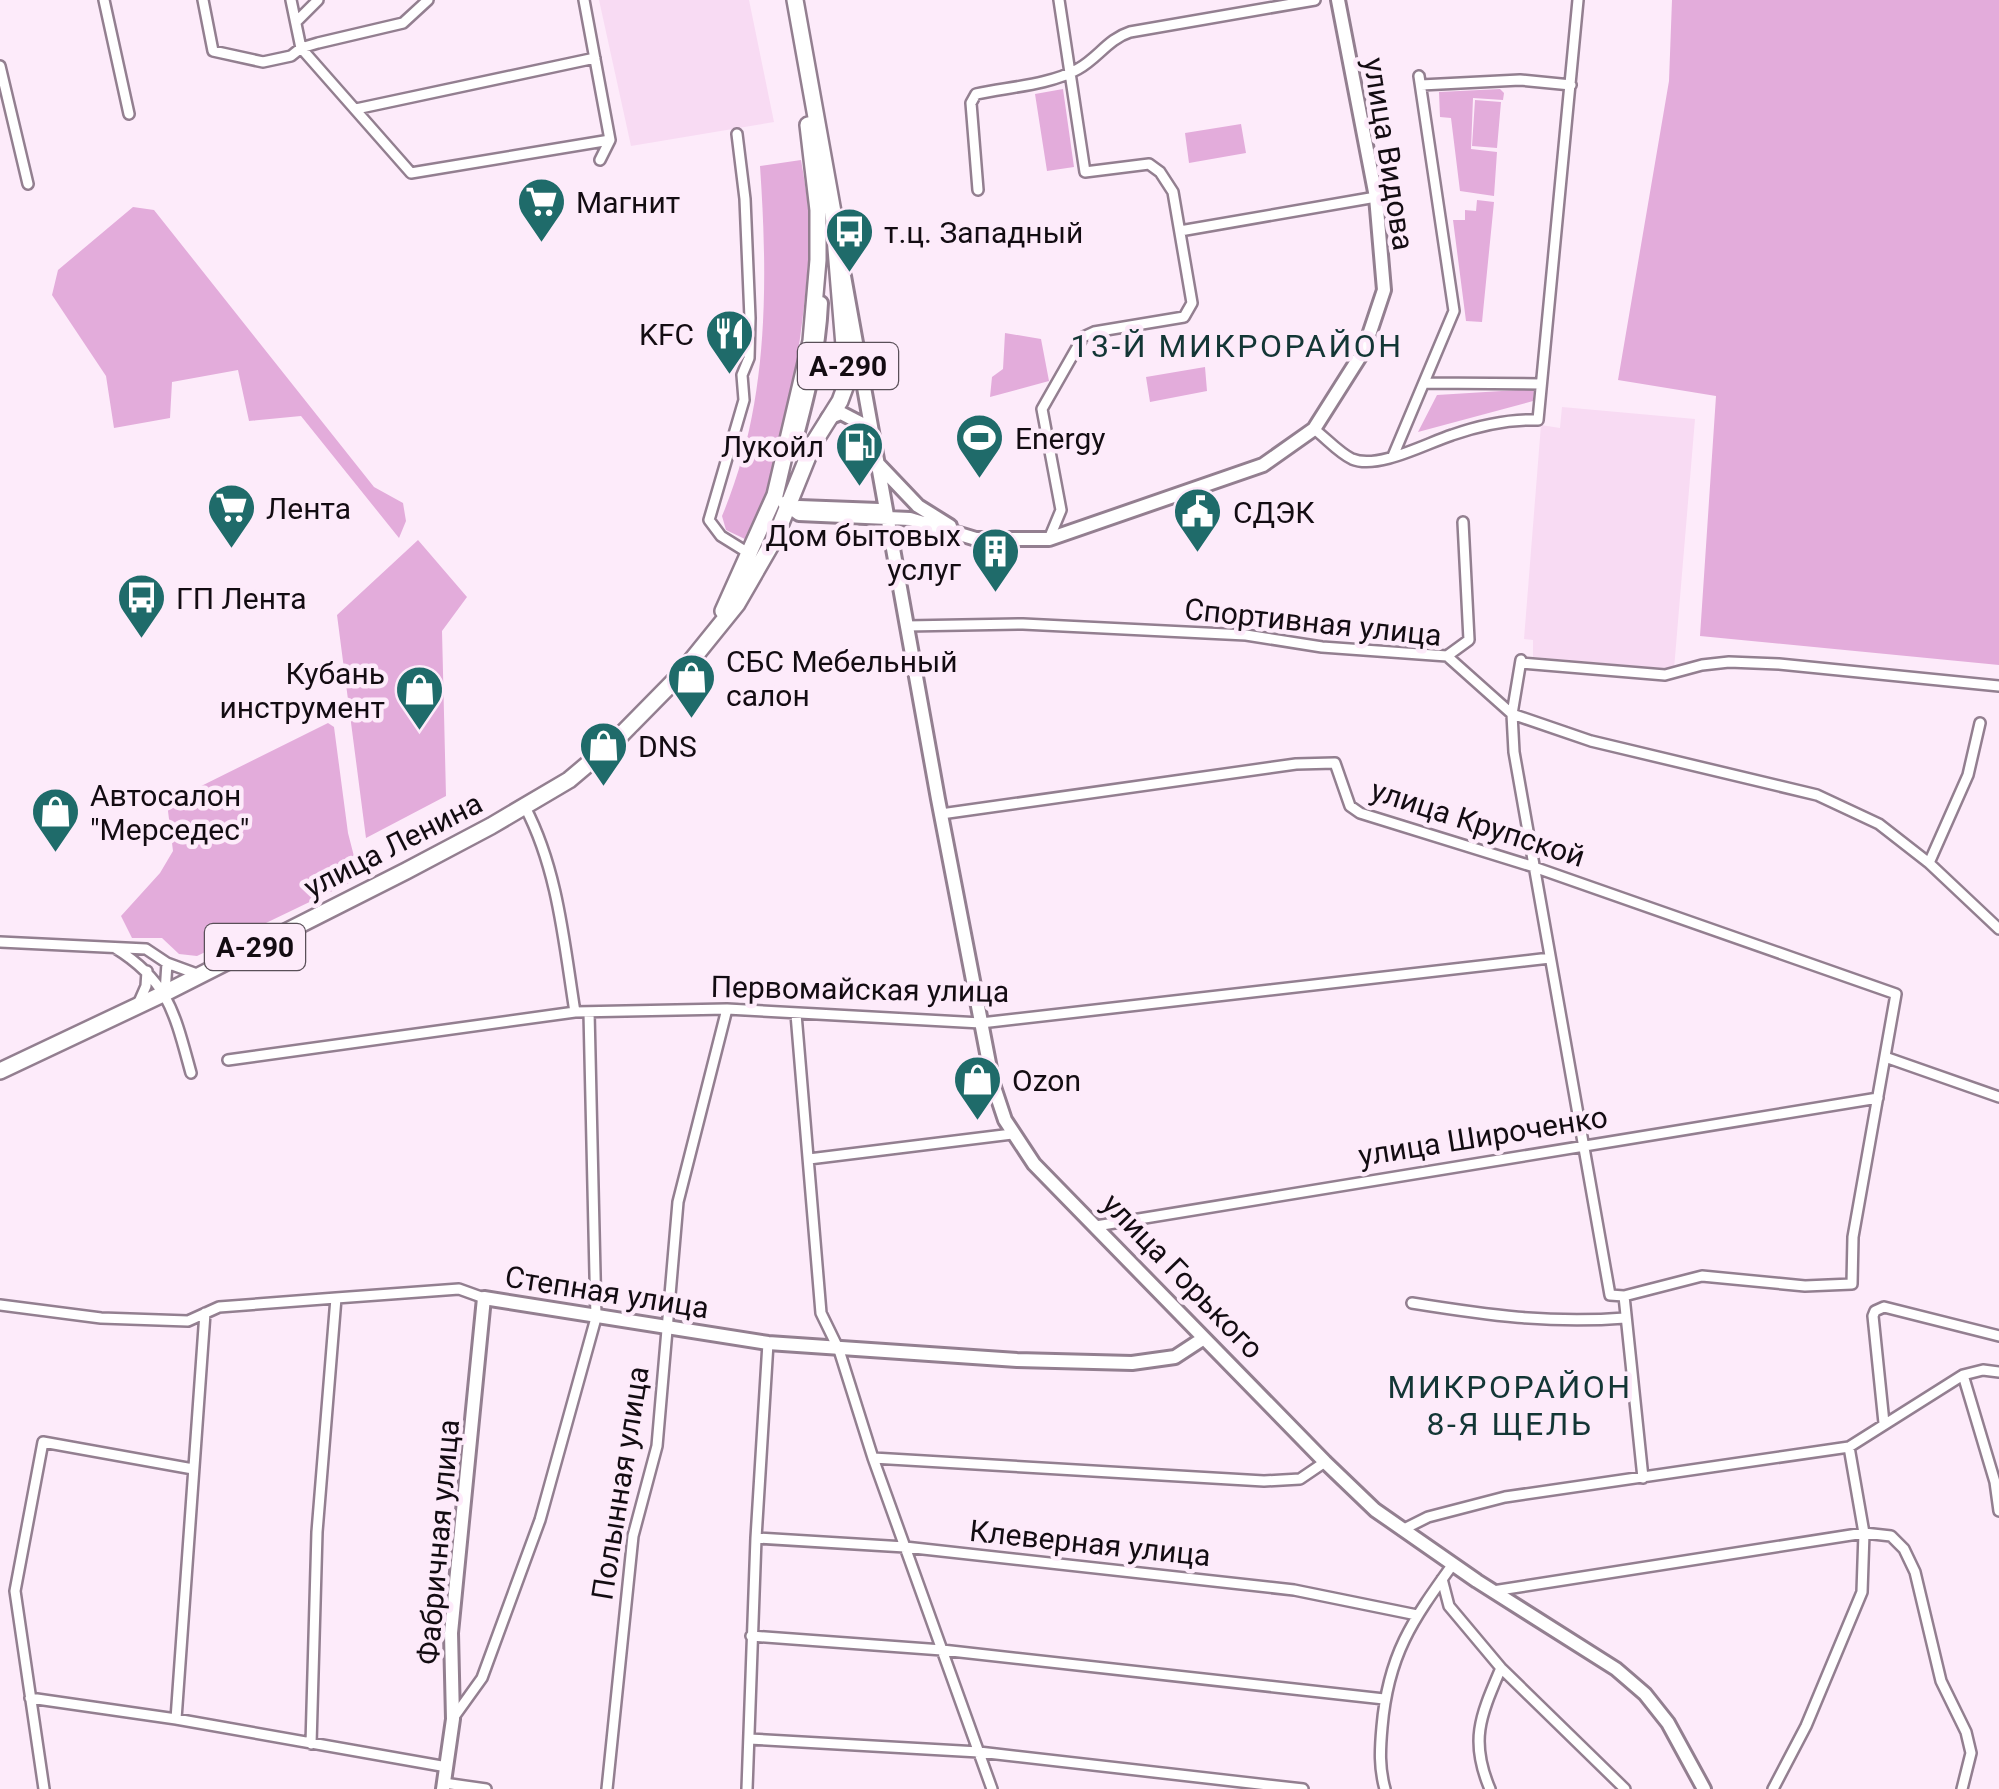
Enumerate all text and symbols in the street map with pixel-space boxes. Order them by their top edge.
street label: улица Видова [1357,55,1421,253]
supermarket icon: Магнит [515,176,567,244]
place label: Магнит [576,185,680,220]
bus stop icon: т.ц. Западный [823,206,875,274]
place label: т.ц. Западный [884,215,1083,250]
restaurant icon: KFC [703,308,755,376]
place label: KFC [639,317,694,352]
district label: 13-Й МИКРОРАЙОН [1070,327,1404,365]
road number: А-290 [798,343,898,389]
sports icon: Energy [954,412,1006,480]
fuel station icon: Лукойл [833,420,885,488]
place label: Energy [1015,421,1105,456]
place label: Лукойл [721,429,824,464]
supermarket icon: Лента [205,482,257,550]
public building icon: СДЭК [1172,486,1224,554]
place label: Лента [266,491,351,526]
place label: СДЭК [1233,495,1315,530]
place label: Дом бытовых услуг [766,518,961,587]
building icon: Дом бытовых услуг [970,526,1022,594]
bus stop icon: ГП Лента [115,572,167,640]
place label: ГП Лента [176,581,307,616]
street label: Спортивная улица [1183,591,1443,653]
place label: СБС Мебельный салон [726,644,958,713]
shop icon: СБС Мебельный салон [665,652,717,720]
place label: Кубань инструмент [219,656,385,725]
shop icon: Кубань инструмент [394,664,446,732]
shop icon: DNS [577,720,629,788]
place label: DNS [638,729,697,764]
street label: улица Крупской [1367,772,1589,874]
place label: Автосалон "Мерседес" [90,778,249,847]
street label: улица Ленина [298,785,488,905]
shop icon: Автосалон "Мерседес" [29,786,81,854]
road number: А-290 [205,924,305,970]
street label: Первомайская улица [710,969,1010,1009]
shop icon: Ozon [951,1054,1003,1122]
place label: Ozon [1012,1063,1081,1098]
street label: улица Широченко [1356,1099,1610,1173]
street label: улица Горького [1095,1186,1271,1366]
street label: Степная улица [503,1259,711,1325]
street label: Полынная улица [584,1364,656,1602]
district label: МИКРОРАЙОН 8-Я ЩЕЛЬ [1387,1368,1633,1443]
street label: Фабричная улица [410,1418,466,1666]
street label: Клеверная улица [968,1513,1212,1573]

